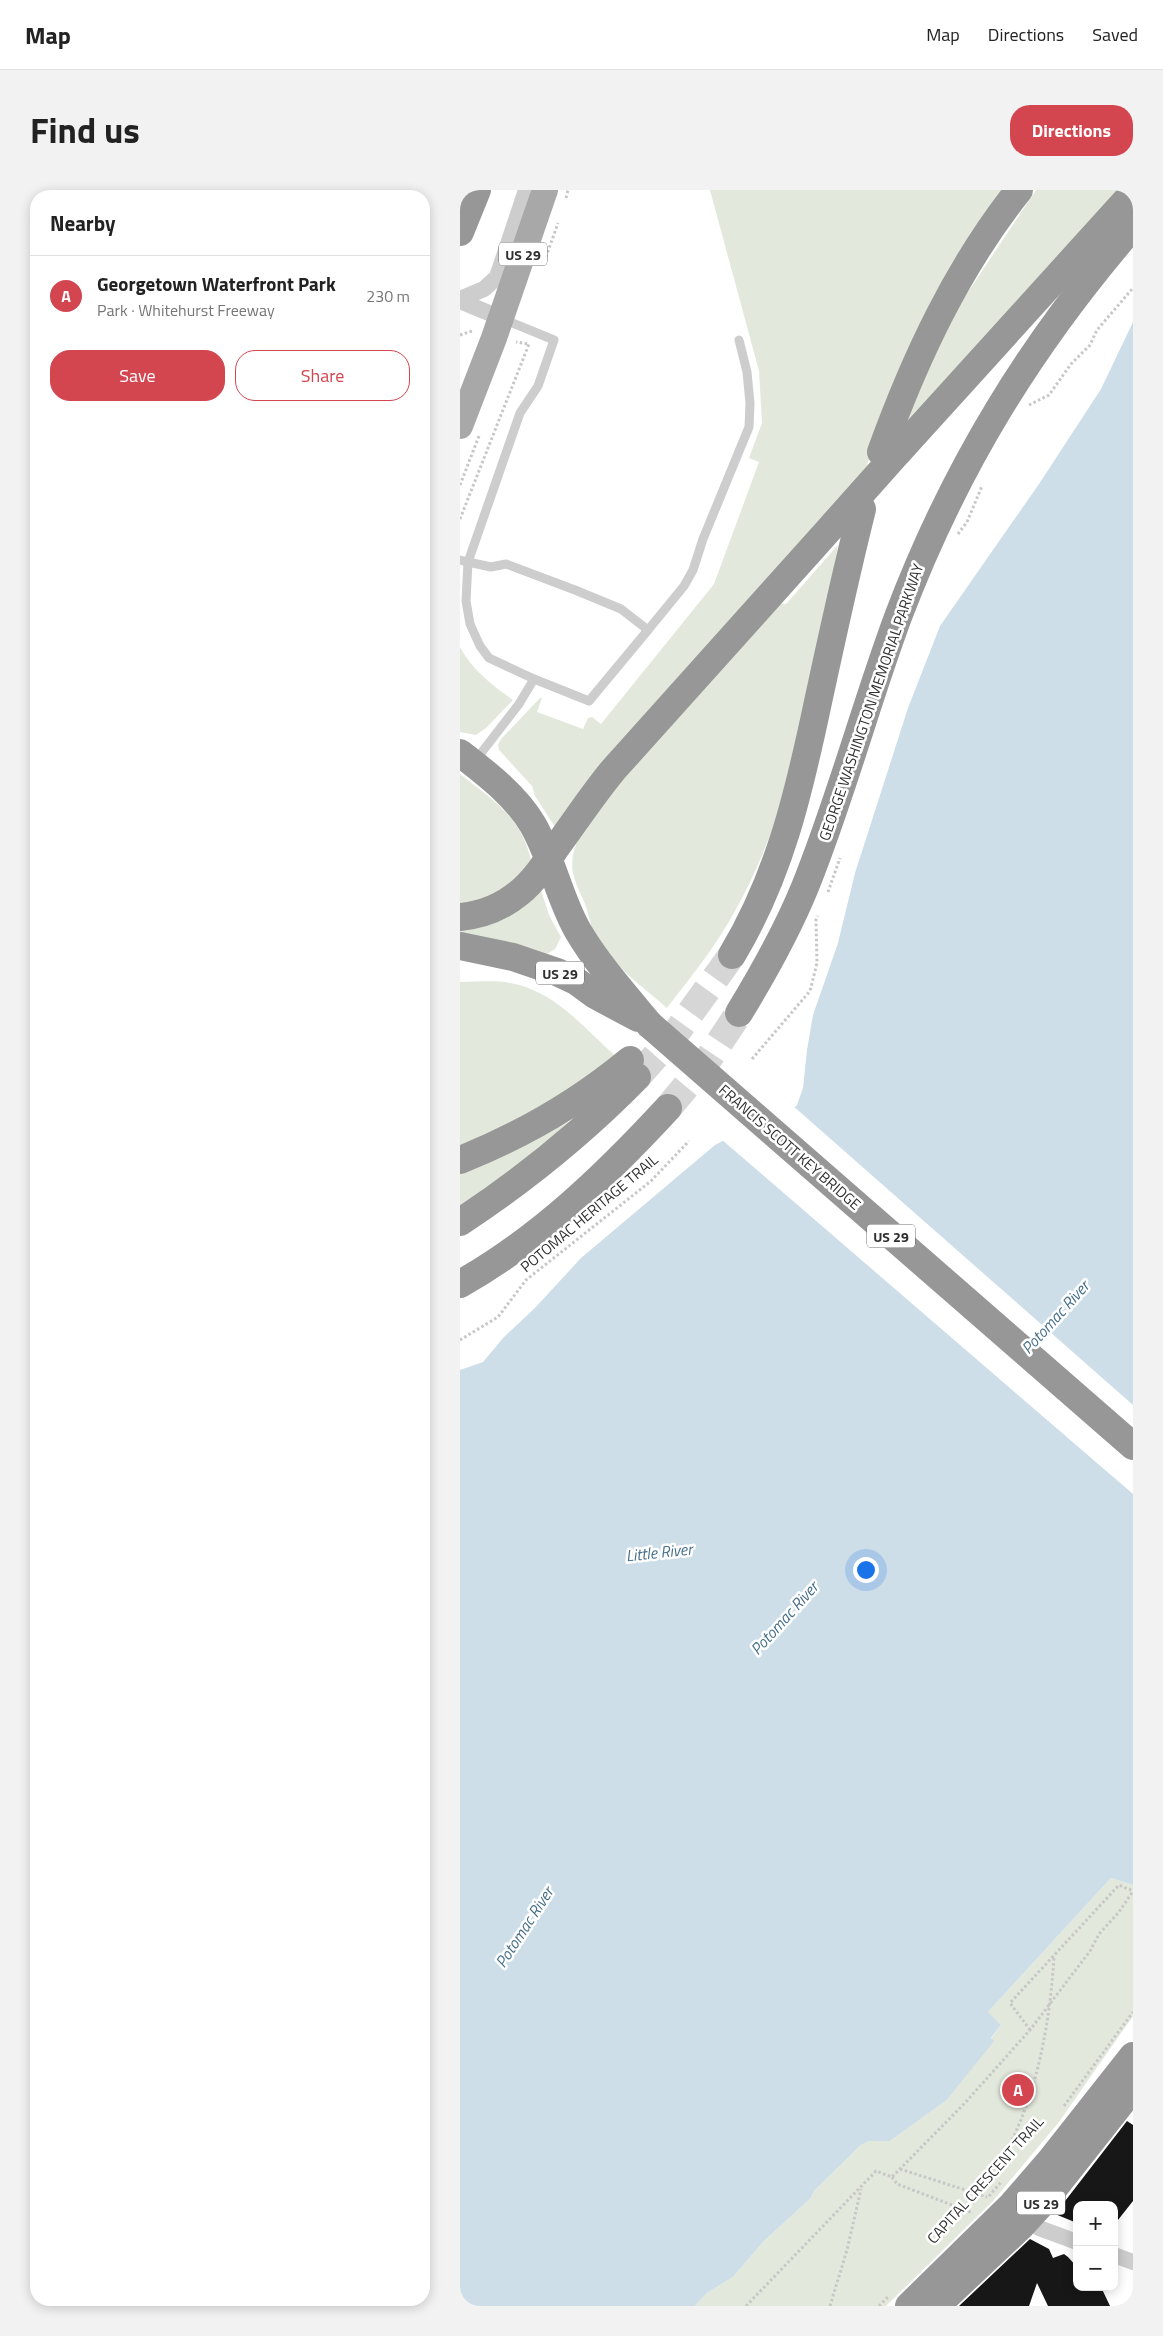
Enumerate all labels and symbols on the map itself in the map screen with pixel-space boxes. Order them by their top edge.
road number: US 29 [499,242,547,266]
street label: GEORGE WASHINGTON MEMORIAL PARKWAY [813,560,929,844]
road number: US 29 [536,961,584,984]
street label: FRANCIS SCOTT KEY BRIDGE [714,1079,866,1215]
street label: POTOMAC HERITAGE TRAIL [515,1148,663,1278]
road number: US 29 [867,1224,915,1248]
water label: Potomac River [1015,1273,1096,1359]
water label: Little River [625,1536,695,1567]
your location [853,1557,879,1583]
water label: Potomac River [744,1574,825,1660]
water label: Potomac River [489,1880,560,1972]
pin: A [1002,2071,1034,2109]
street label: CAPITAL CRESCENT TRAIL [921,2111,1049,2249]
road number: US 29 [1017,2192,1065,2215]

